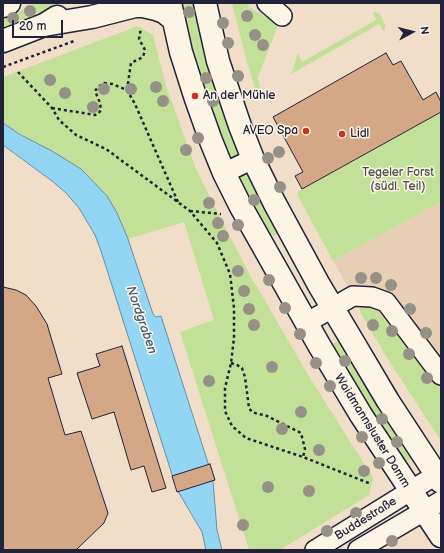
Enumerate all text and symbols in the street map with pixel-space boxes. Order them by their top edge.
scale bar [14,12,65,38]
north arrow [392,12,432,52]
text: 20 m [19,19,46,34]
text: N [417,26,431,35]
place label: An der Mühle [203,89,275,103]
marker: An der Mühle [190,91,200,101]
place label: AVEO Spa [243,124,298,138]
marker: AVEO Spa [301,126,311,136]
place label: Lidl [350,127,369,141]
marker: Lidl [337,129,347,139]
park label: Tegeler Forst (südl. Teil) [362,166,434,194]
water label: Nordgraben [122,284,160,356]
street label: Waidmannsluster Damm [331,371,413,491]
street label: Buddestraße [332,494,400,544]

